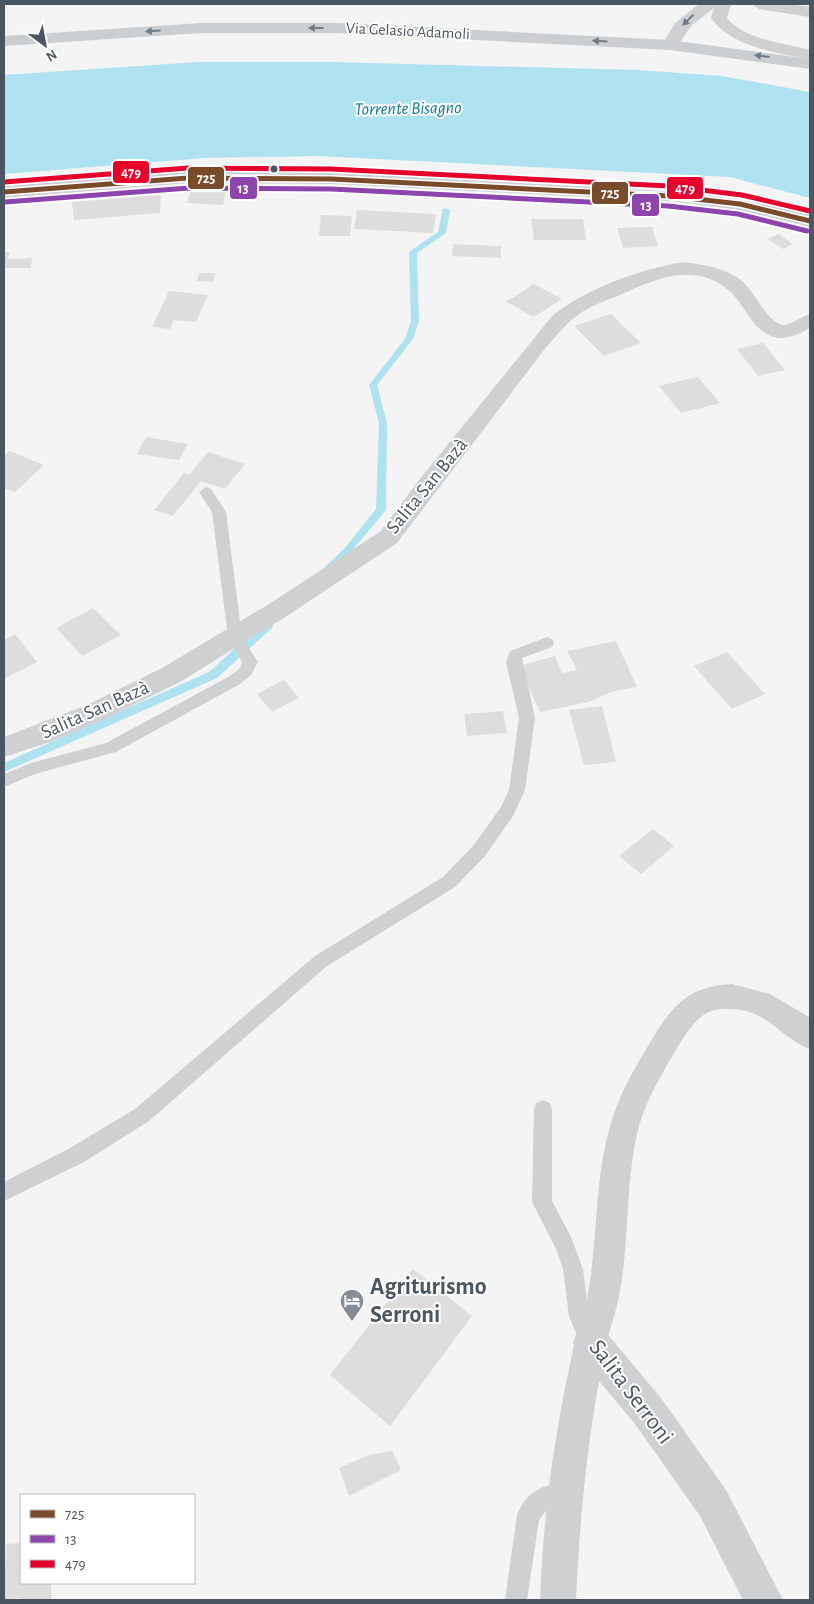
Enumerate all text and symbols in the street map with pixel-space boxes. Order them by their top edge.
one-way arrow [682,14,694,26]
north arrow [20,20,70,70]
street label: Via Gelasio Adamoli [346,20,470,42]
one-way arrow [308,24,324,32]
one-way arrow [145,27,161,35]
one-way arrow [592,36,608,44]
text: N [44,47,59,64]
one-way arrow [754,52,770,60]
water label: Torrente Bisagno [354,99,462,119]
line badge: 479 [112,160,150,184]
unlabelled marker [269,164,279,174]
text: 479 [121,166,141,180]
line badge: 725 [187,166,225,190]
text: 725 [197,172,215,186]
line badge: 13 [229,176,258,200]
line badge: 479 [666,176,704,200]
line badge: 725 [591,181,629,205]
text: 13 [237,182,249,196]
text: 479 [675,182,695,196]
text: 725 [601,187,619,201]
line badge: 13 [631,193,660,217]
text: 13 [640,199,652,213]
street label: Salita San Bazà [383,435,471,537]
street label: Salita San Bazà [38,677,152,743]
place label: Agriturismo Serroni [370,1275,487,1327]
hotel icon: Agriturismo Serroni [339,1288,365,1322]
street label: Salita Serroni [584,1335,678,1449]
legend [20,1494,195,1584]
text: 725 [65,1507,84,1522]
text: 13 [65,1532,76,1547]
text: 479 [65,1557,86,1572]

